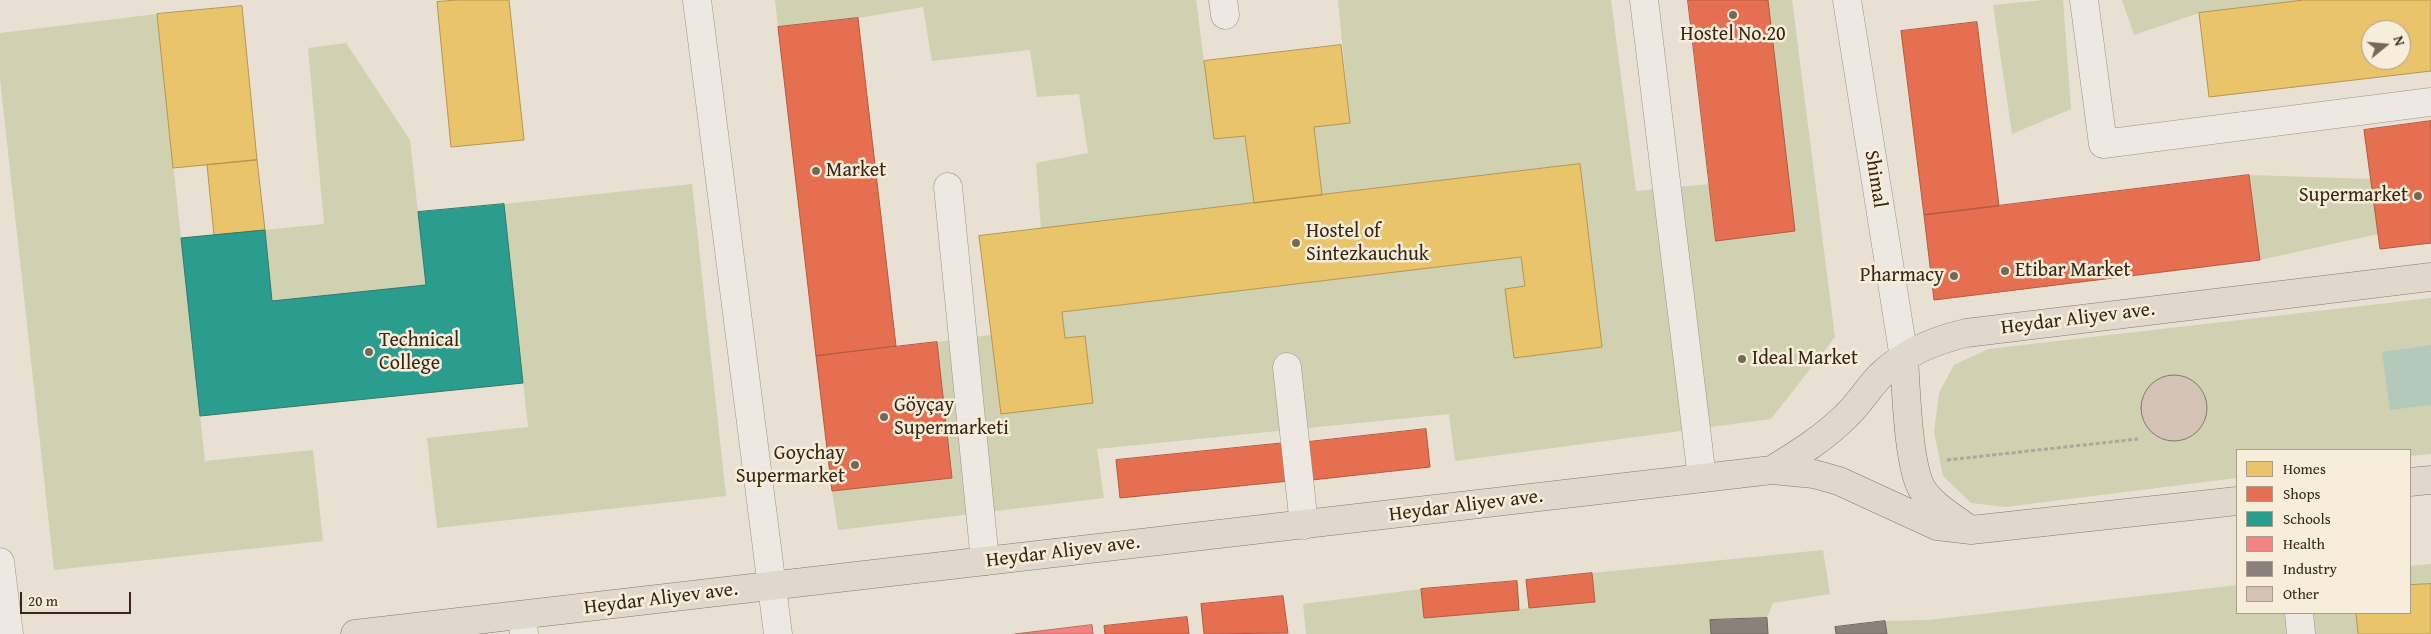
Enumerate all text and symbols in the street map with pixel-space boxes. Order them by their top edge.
marker: Hostel No.20 [1727,9,1739,21]
north arrow [2361,20,2411,70]
place label: Hostel No.20 [1680,23,1786,47]
text: N [2388,34,2410,48]
street label: Shimal [1859,148,1891,210]
place label: Market [826,159,886,183]
marker: Market [810,165,822,177]
place label: Supermarket [2299,184,2408,208]
marker: Supermarket [2412,190,2424,202]
place label: Hostel of Sintezkauchuk [1306,220,1429,267]
marker: Hostel of Sintezkauchuk [1290,237,1302,249]
place label: Etibar Market [2015,259,2131,283]
place label: Pharmacy [1860,264,1944,288]
marker: Etibar Market [1999,265,2011,277]
marker: Pharmacy [1948,270,1960,282]
street label: Heydar Aliyev ave. [2000,298,2156,340]
place label: Technical College [379,329,459,376]
marker: Technical College [363,346,375,358]
place label: Ideal Market [1752,347,1858,371]
marker: Ideal Market [1736,353,1748,365]
place label: Göyçay Supermarketi [894,394,1009,441]
marker: Göyçay Supermarketi [878,411,890,423]
place label: Goychay Supermarket [736,442,845,489]
legend [2236,449,2411,614]
text: Homes [2283,458,2326,479]
marker: Goychay Supermarket [849,459,861,471]
text: Shops [2283,483,2320,504]
street label: Heydar Aliyev ave. [1388,485,1544,527]
text: Schools [2283,508,2331,529]
street label: Heydar Aliyev ave. [985,531,1141,573]
text: Health [2283,533,2325,554]
text: Industry [2283,558,2337,579]
street label: Heydar Aliyev ave. [583,578,739,620]
scale bar [22,582,134,614]
text: Other [2283,583,2319,604]
text: 20 m [28,590,58,611]

